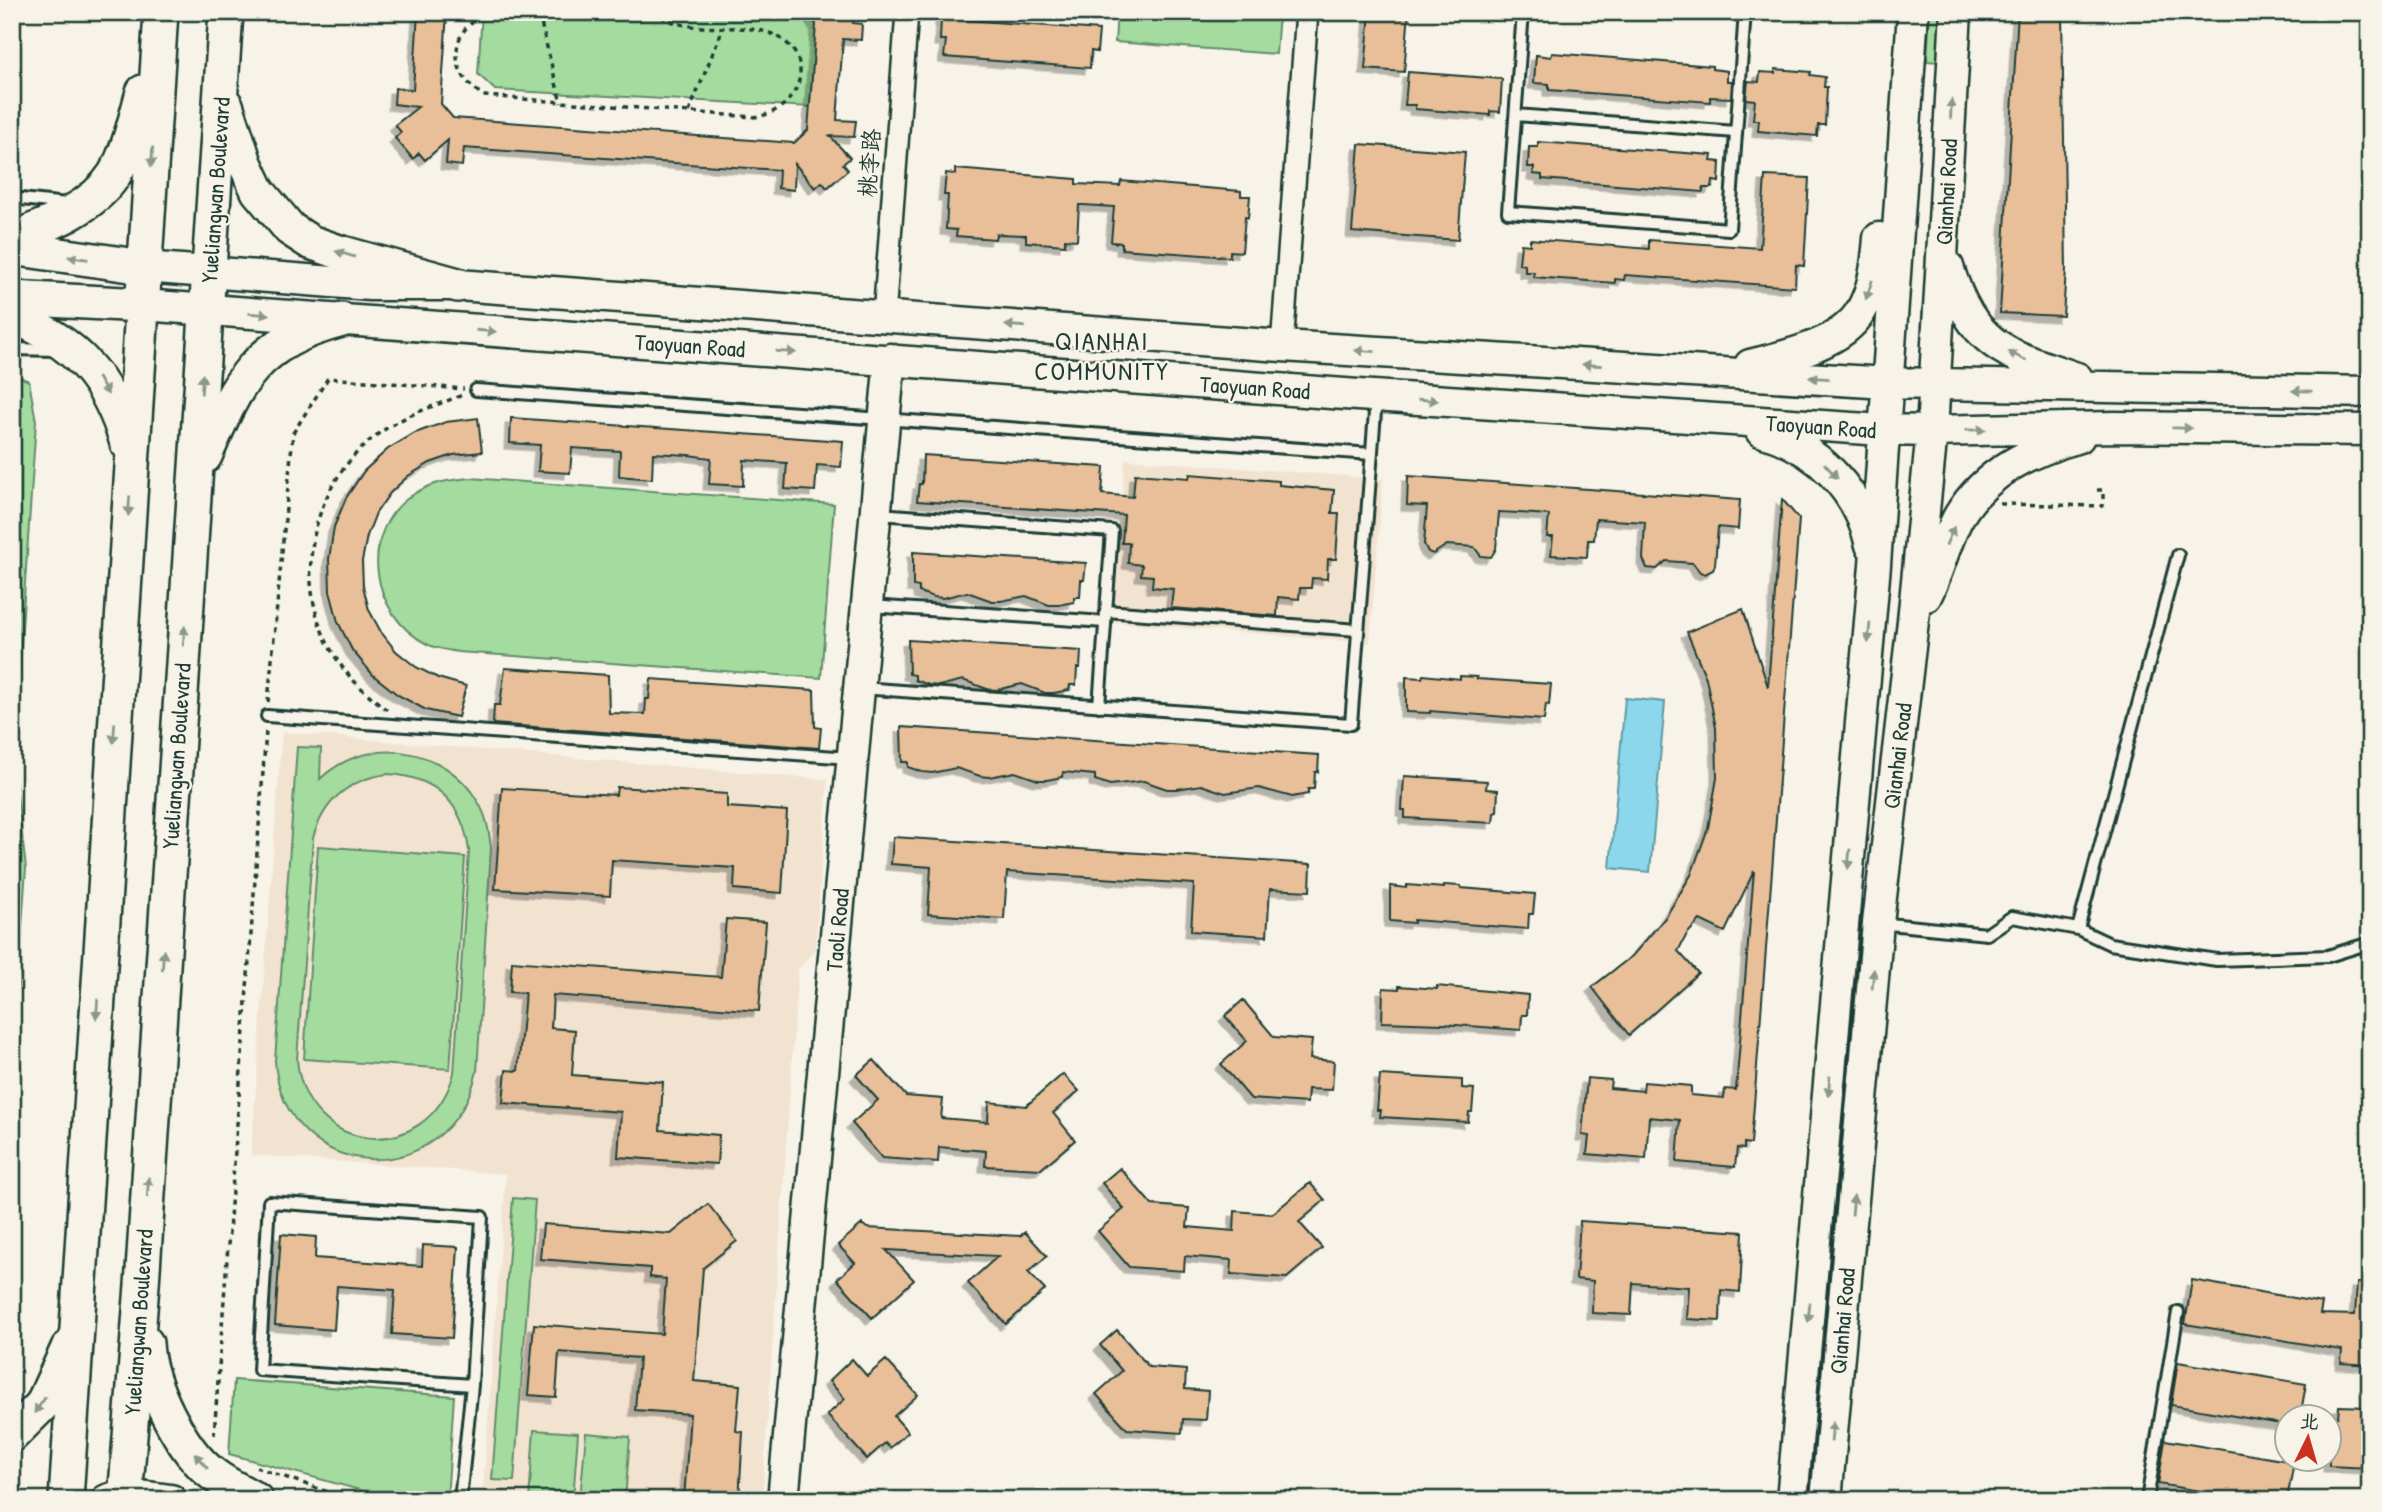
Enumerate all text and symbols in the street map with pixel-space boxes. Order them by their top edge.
street label: Yueliangwan Boulevard [193,96,237,284]
one-way arrow [1945,98,1956,120]
street label: 桃李路 [851,128,887,198]
street label: Qianhai Road [1928,138,1964,246]
one-way arrow [146,146,157,168]
one-way arrow [335,248,356,258]
one-way arrow [67,252,89,263]
one-way arrow [1863,280,1874,301]
one-way arrow [248,309,270,320]
one-way arrow [1004,321,1026,332]
district label: QIANHAI COMMUNITY [1034,323,1170,388]
one-way arrow [475,326,497,337]
street label: Taoyuan Road [634,326,746,364]
one-way arrow [1353,345,1375,356]
one-way arrow [775,347,797,358]
one-way arrow [2007,350,2027,362]
one-way arrow [1580,359,1602,370]
street label: Taoyuan Road [1199,368,1311,406]
one-way arrow [197,373,208,395]
one-way arrow [1808,373,1830,384]
one-way arrow [97,377,110,396]
one-way arrow [2290,385,2312,396]
one-way arrow [1418,395,1440,406]
street label: Taoyuan Road [1765,407,1877,445]
one-way arrow [2171,422,2193,434]
one-way arrow [1965,424,1987,436]
one-way arrow [1822,462,1838,479]
one-way arrow [123,495,134,517]
one-way arrow [1945,526,1956,547]
one-way arrow [1863,622,1874,644]
one-way arrow [179,624,190,646]
street label: Yueliangwan Boulevard [154,662,198,850]
street label: Qianhai Road [1875,701,1919,811]
one-way arrow [109,722,120,744]
one-way arrow [1843,848,1854,870]
street label: Taoli Road [818,887,856,973]
one-way arrow [158,949,169,971]
one-way arrow [1868,967,1879,989]
one-way arrow [91,998,102,1020]
one-way arrow [1823,1075,1834,1097]
one-way arrow [143,1176,154,1198]
one-way arrow [1847,1194,1858,1216]
street label: Yueliangwan Boulevard [116,1228,160,1416]
street label: Qianhai Road [1822,1267,1862,1375]
one-way arrow [1803,1302,1814,1324]
one-way arrow [33,1396,47,1414]
north arrow [2274,1404,2344,1474]
text: 北 [2299,1407,2320,1435]
one-way arrow [1827,1421,1838,1443]
one-way arrow [193,1452,209,1470]

